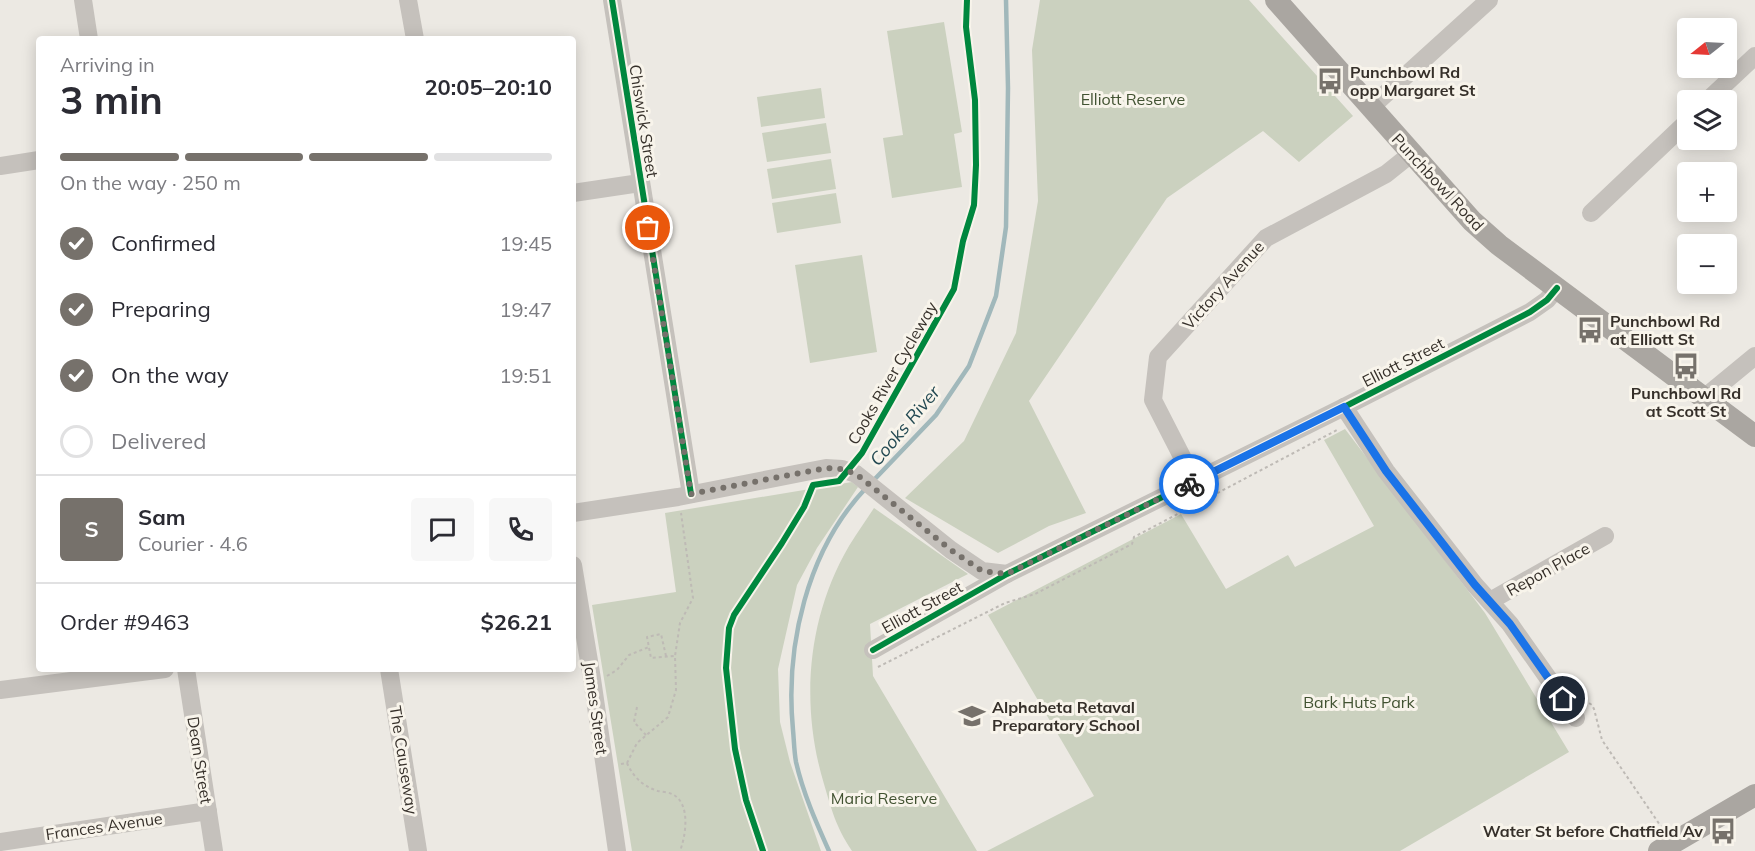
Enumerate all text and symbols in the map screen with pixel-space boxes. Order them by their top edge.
north arrow [1677,18,1737,78]
map controls [1677,18,1737,294]
text: Arriving in [60,52,155,77]
place label: Punchbowl Rd opp Margaret St [1350,62,1475,100]
street label: Chiswick Street [625,63,663,179]
bus stop icon: Punchbowl Rd opp Margaret St [1315,66,1345,96]
text: 20:05–20:10 [424,73,552,101]
text: 3 min [60,75,163,124]
park label: Elliott Reserve [1081,89,1185,109]
button: layers [1677,90,1737,150]
street label: Punchbowl Road [1388,129,1488,235]
button: + [1677,162,1737,222]
text: On the way · 250 m [60,170,241,195]
pin [622,202,673,253]
icon: bag [631,211,664,244]
icon: check [60,227,93,260]
text: Confirmed [111,229,216,257]
text: 19:45 [499,231,552,256]
button: − [1677,234,1737,294]
street label: Victory Avenue [1178,237,1268,333]
icon: check [60,293,93,326]
text: Preparing [111,295,211,323]
text: 19:47 [499,297,552,322]
street label: Cooks River Cycleway [843,298,941,448]
place label: Punchbowl Rd at Elliott St [1610,311,1720,349]
bus stop icon: Punchbowl Rd at Elliott St [1575,315,1605,345]
street label: Elliott Street [1359,333,1448,391]
bus stop icon: Punchbowl Rd at Scott St [1671,351,1701,381]
icon: check [60,359,93,392]
text: On the way [111,361,229,389]
text: 19:51 [499,363,552,388]
water label: Cooks River [865,382,945,470]
place label: Punchbowl Rd at Scott St [1631,383,1741,421]
text: Delivered [111,427,206,455]
courier [1159,454,1219,514]
icon: bike [1173,468,1206,501]
button: chat [411,498,474,561]
button: phone [489,498,552,561]
text: Sam [138,503,186,531]
text: S [84,515,99,543]
text: Courier · 4.6 [138,531,248,556]
street label: Repon Place [1503,538,1593,600]
street label: Elliott Street [878,576,966,637]
text: Order #9463 [60,608,190,636]
text: $26.21 [481,608,552,636]
street label: James Street [580,660,612,756]
pin [1537,673,1588,724]
icon: home [1546,682,1579,715]
park label: Bark Huts Park [1303,692,1416,712]
place label: Alphabeta Retaval Preparatory School [992,697,1140,735]
school or university icon: Alphabeta Retaval Preparatory School [957,701,987,731]
street label: The Causeway [386,704,423,816]
street label: Dean Street [183,715,217,805]
park label: Maria Reserve [831,788,937,808]
street label: Frances Avenue [44,808,164,844]
bus stop icon: Water St before Chatfield Av [1708,816,1738,846]
place label: Water St before Chatfield Av [1483,821,1703,841]

